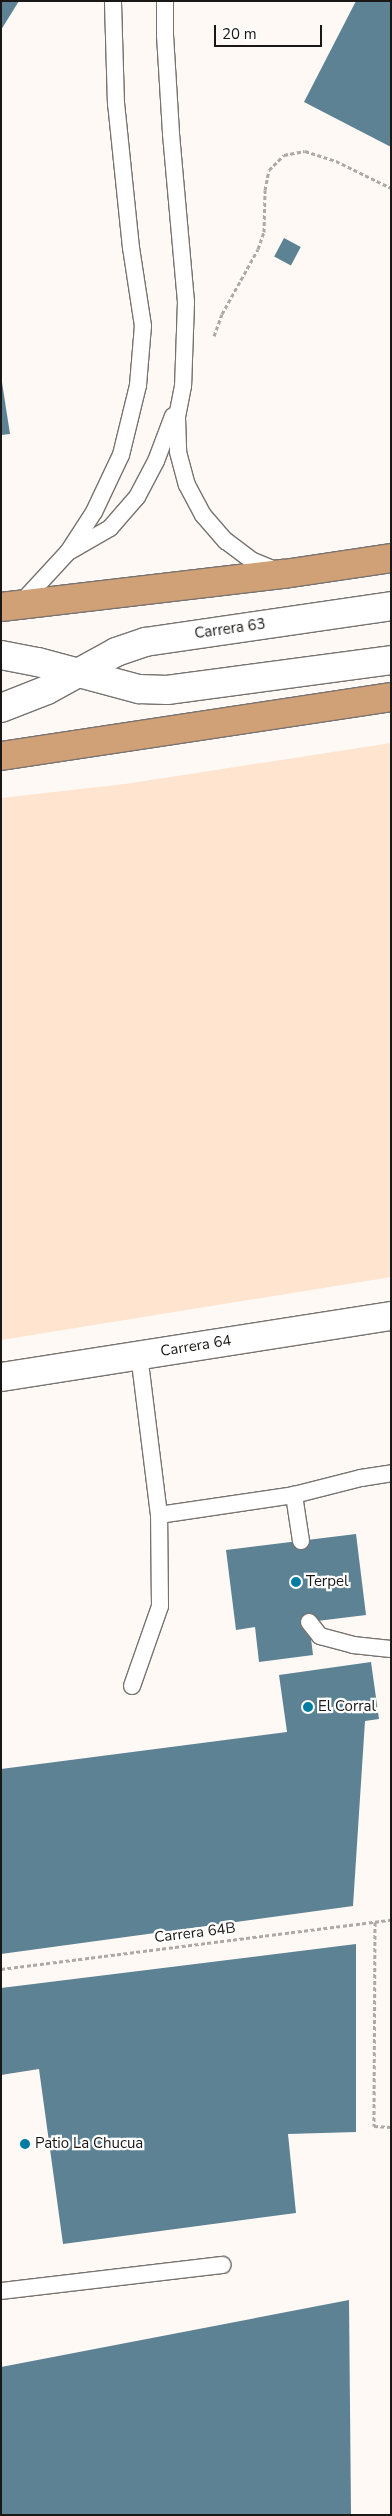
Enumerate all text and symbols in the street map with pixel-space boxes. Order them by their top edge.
scale bar [217,15,324,47]
text: 20 m [222,24,257,44]
street label: Carrera 63 [193,615,267,643]
street label: Carrera 64 [159,1332,233,1360]
place label: Terpel [306,1573,348,1591]
marker: Terpel [290,1576,302,1588]
place label: El Corral [318,1698,376,1716]
marker: El Corral [302,1701,314,1713]
street label: Carrera 64B [153,1919,237,1947]
place label: Patio La Chucua [35,2135,143,2153]
marker: Patio La Chucua [19,2138,31,2150]

